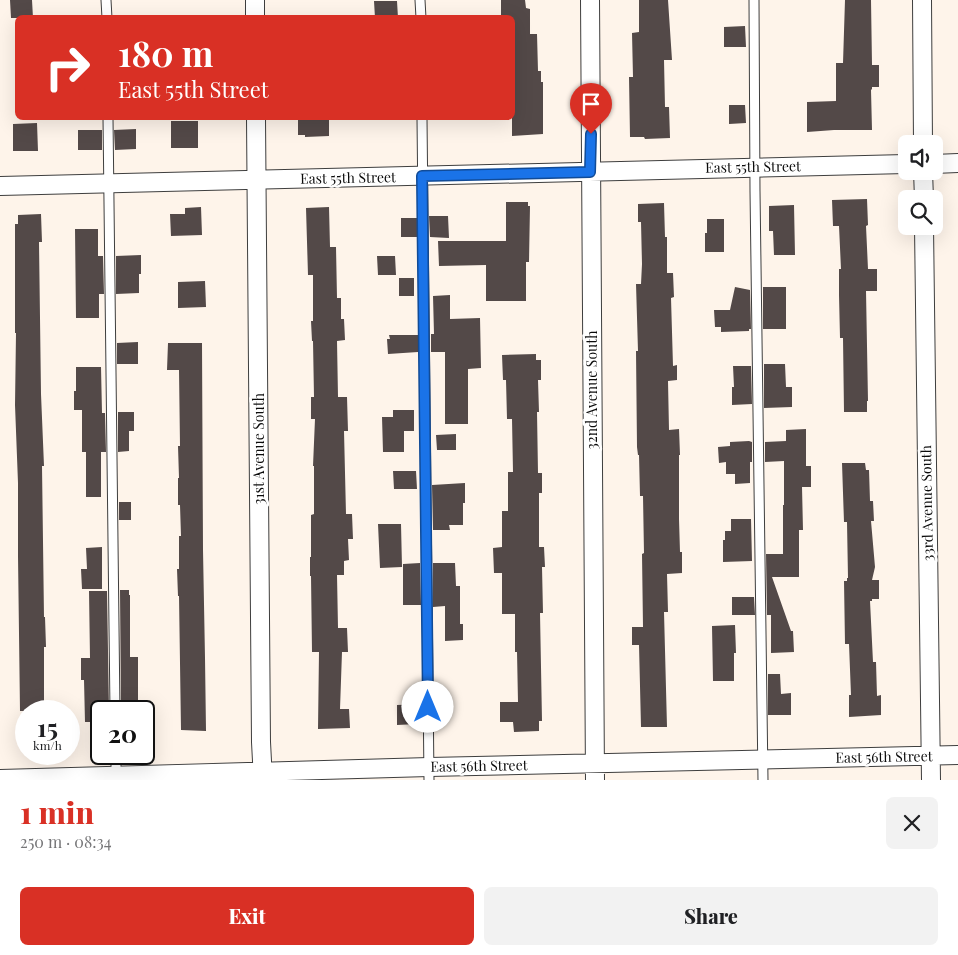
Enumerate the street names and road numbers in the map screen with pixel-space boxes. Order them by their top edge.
street label: East 55th Street [705,156,802,177]
street label: East 55th Street [300,167,397,188]
street label: 32nd Avenue South [582,330,601,449]
street label: 31st Avenue South [249,392,268,505]
street label: 33rd Avenue South [916,444,937,561]
street label: East 56th Street [835,746,934,767]
street label: East 56th Street [430,755,529,776]

